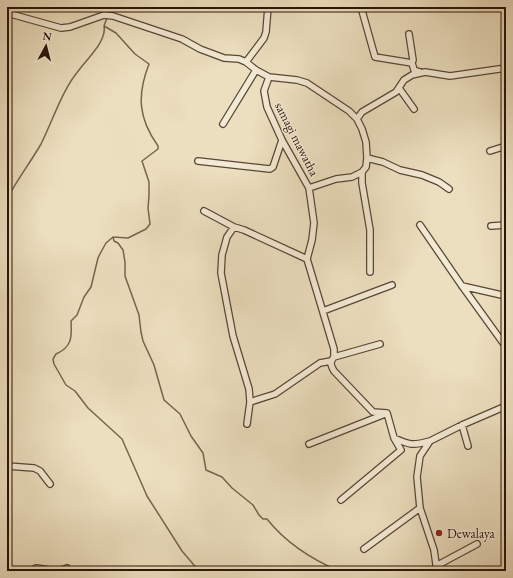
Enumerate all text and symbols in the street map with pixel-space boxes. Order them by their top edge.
north arrow [26,26,66,66]
text: N [42,29,53,44]
street label: samagi mawatha [271,99,323,180]
place label: Dewalaya [447,525,495,542]
marker: Dewalaya [434,528,444,538]

